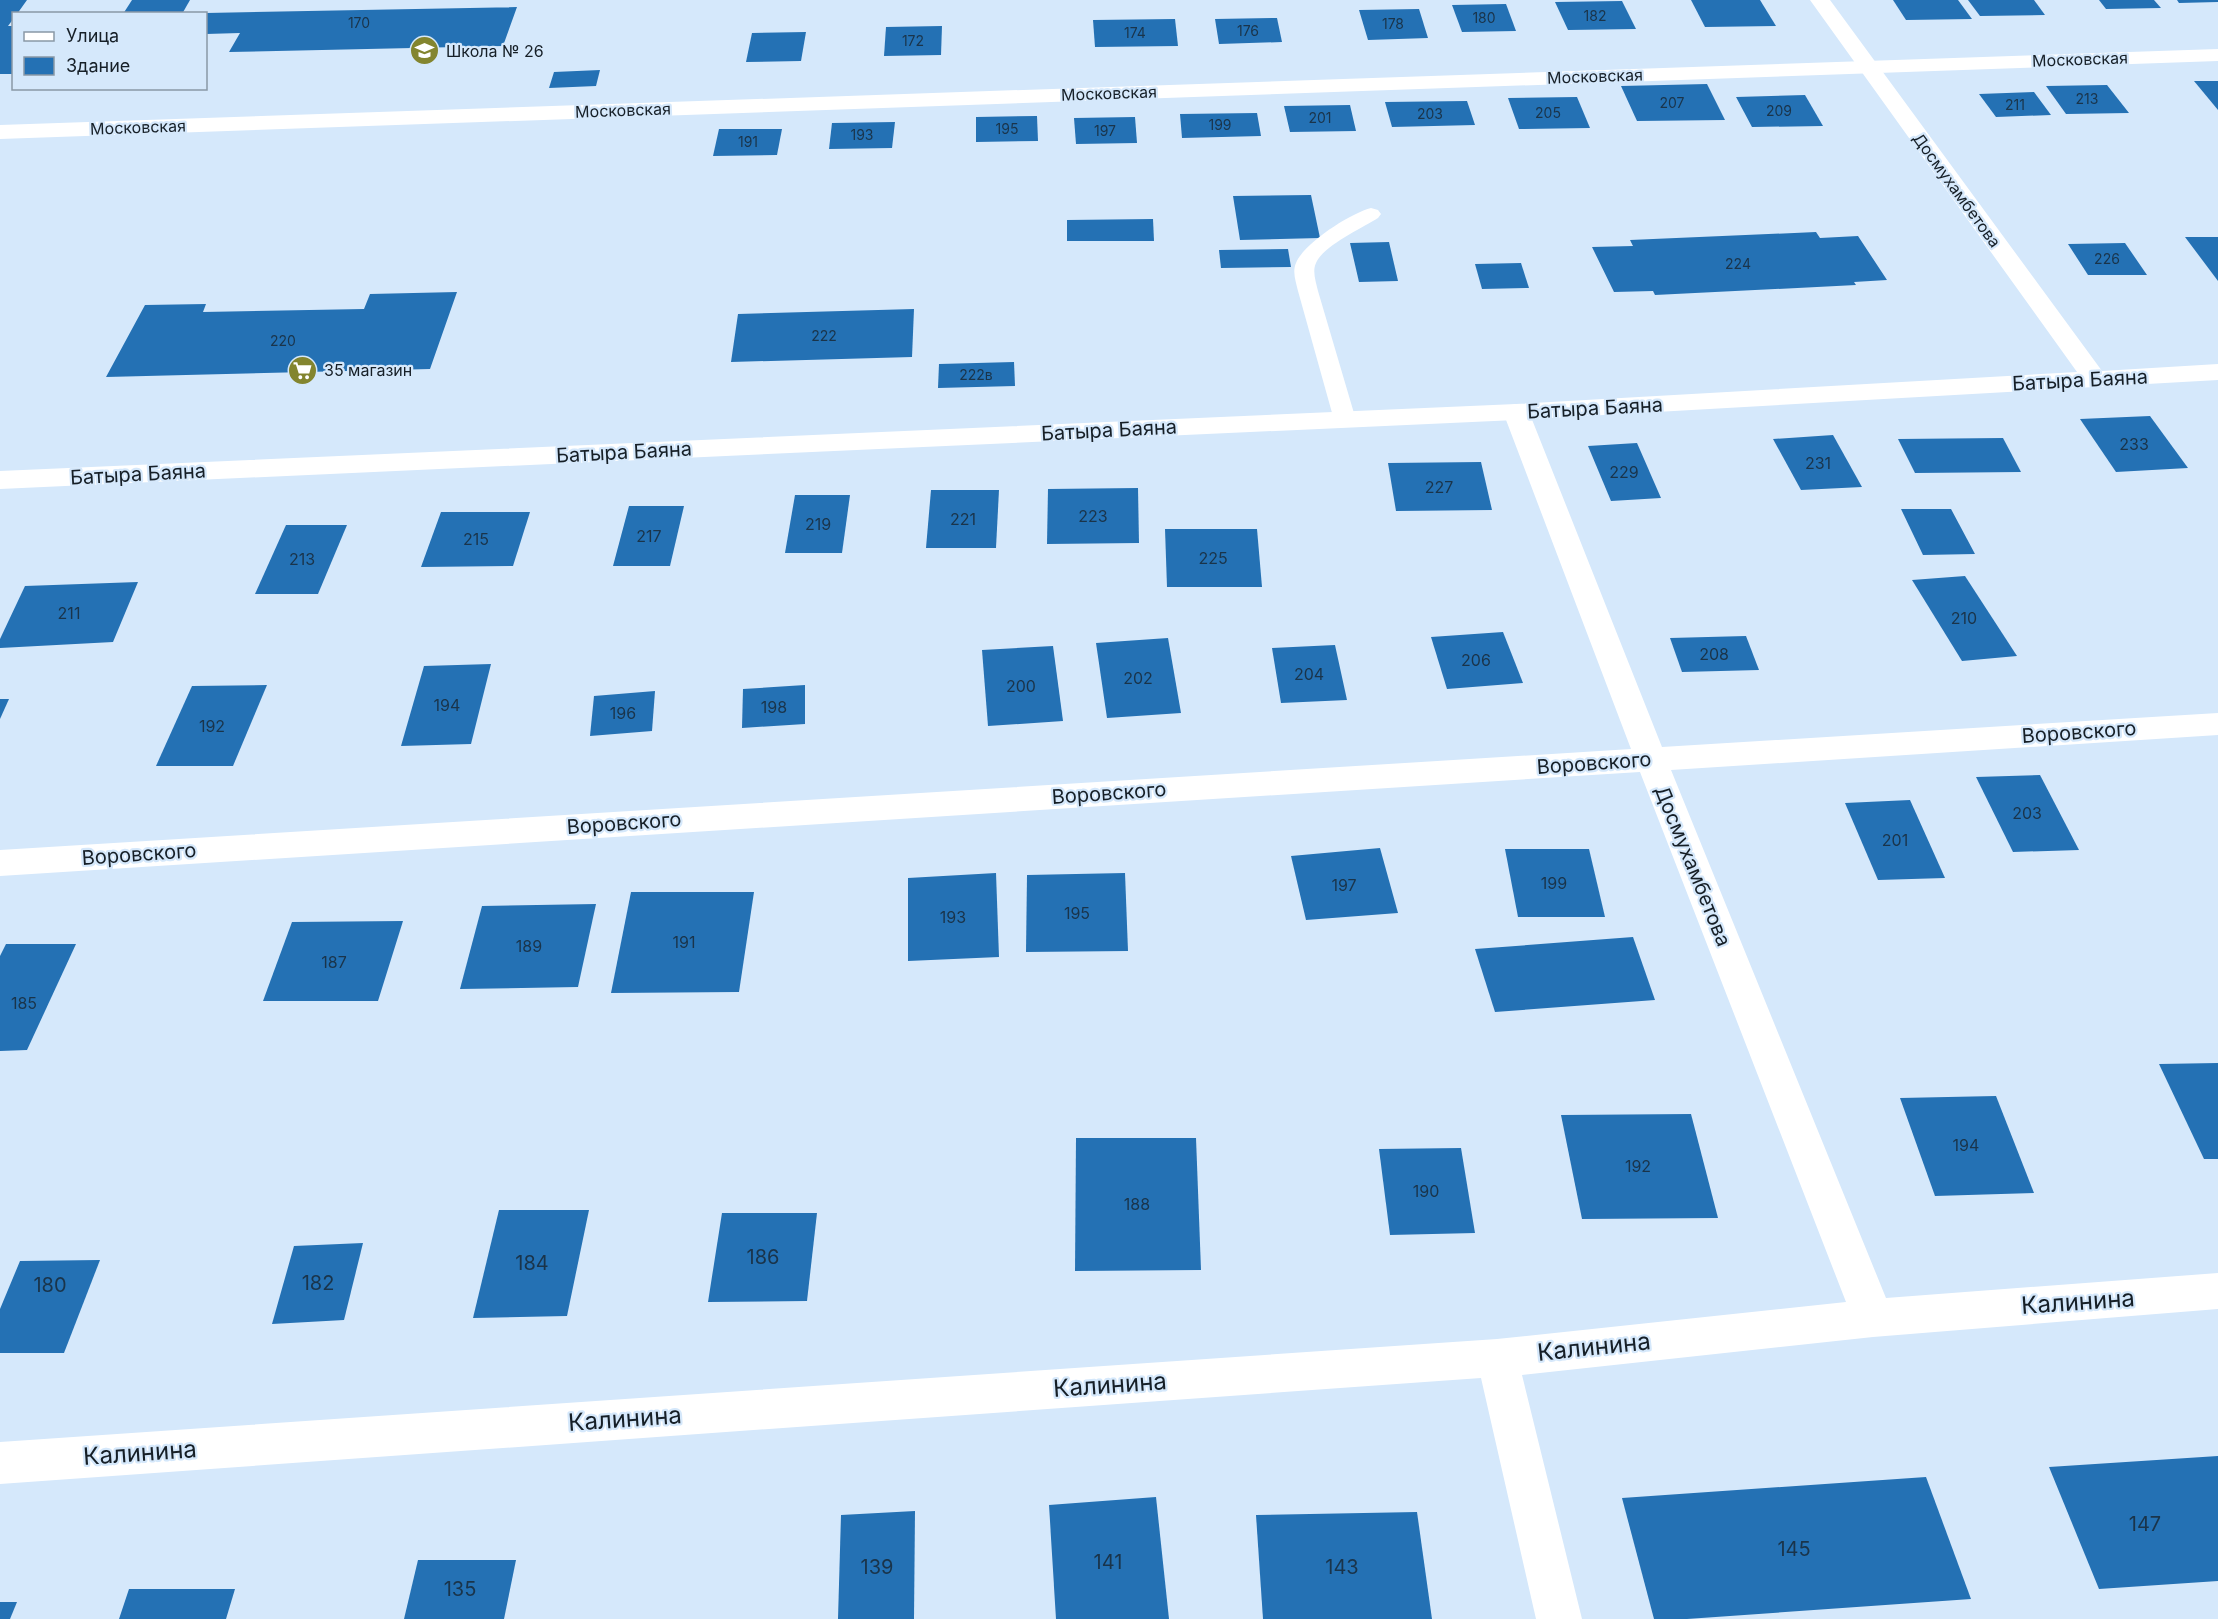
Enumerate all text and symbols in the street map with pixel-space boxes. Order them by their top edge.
house number: 182 [1584,7,1606,24]
house number: 180 [1472,9,1496,26]
legend [12,12,207,90]
house number: 170 [348,14,370,31]
house number: 178 [1382,15,1404,32]
house number: 176 [1237,22,1259,39]
house number: 174 [1124,24,1146,41]
text: Улица [66,25,119,46]
house number: 172 [902,32,924,49]
school or university icon: Школа № 26 [409,35,441,67]
place label: Школа № 26 [446,41,544,61]
street label: Московская [2032,47,2128,71]
text: Здание [66,55,130,76]
street label: Московская [1547,64,1643,88]
street label: Московская [1061,81,1157,105]
house number: 213 [2076,90,2098,107]
house number: 207 [1659,94,1685,111]
house number: 211 [2005,96,2025,113]
street label: Московская [575,98,671,122]
house number: 209 [1766,102,1792,119]
house number: 205 [1535,104,1561,121]
house number: 203 [1417,105,1443,122]
house number: 201 [1308,109,1332,126]
street label: Московская [90,115,186,139]
house number: 199 [1208,116,1232,133]
house number: 195 [996,120,1018,137]
house number: 197 [1094,122,1116,139]
house number: 193 [850,126,874,143]
street label: Досмухамбетова [1909,129,2005,251]
house number: 191 [738,133,758,150]
house number: 226 [2094,250,2120,267]
house number: 224 [1725,255,1751,272]
house number: 222 [811,327,837,344]
house number: 220 [270,332,296,349]
supermarket icon: 35 магазин [287,354,319,386]
place label: 35 магазин [324,360,412,380]
street label: Батыра Баяна [2011,364,2149,396]
house number: 222в [959,366,993,383]
street label: Батыра Баяна [1526,392,1664,424]
street label: Батыра Баяна [1040,414,1178,446]
house number: 233 [2119,434,2149,454]
street label: Батыра Баяна [555,436,693,468]
house number: 231 [1805,453,1831,473]
street label: Батыра Баяна [69,458,207,490]
house number: 229 [1609,462,1639,482]
house number: 227 [1425,477,1453,497]
house number: 223 [1078,506,1108,526]
house number: 221 [950,509,976,529]
house number: 219 [805,514,831,534]
house number: 217 [636,526,662,546]
house number: 215 [463,529,489,549]
house number: 225 [1198,548,1228,568]
house number: 213 [289,549,315,569]
house number: 211 [58,603,80,623]
house number: 210 [1951,608,1977,628]
house number: 208 [1699,644,1729,664]
house number: 206 [1461,650,1491,670]
house number: 204 [1294,664,1324,684]
house number: 202 [1123,668,1153,688]
house number: 200 [1006,676,1036,696]
house number: 194 [434,695,460,715]
house number: 198 [761,697,787,717]
house number: 196 [610,703,636,723]
house number: 192 [199,716,225,736]
street label: Воровского [2021,716,2137,748]
street label: Воровского [1536,747,1652,779]
street label: Воровского [1051,777,1167,809]
street label: Досмухамбетова [1650,782,1736,950]
house number: 203 [2012,803,2042,823]
street label: Воровского [566,807,682,839]
house number: 201 [1882,830,1908,850]
street label: Воровского [81,838,197,870]
house number: 199 [1541,873,1567,893]
house number: 197 [1331,875,1357,895]
house number: 195 [1064,903,1090,923]
house number: 193 [940,907,966,927]
house number: 191 [673,932,695,952]
house number: 189 [516,936,542,956]
house number: 187 [321,952,347,972]
house number: 185 [11,993,37,1013]
house number: 194 [1953,1135,1979,1155]
house number: 192 [1625,1156,1651,1176]
house number: 190 [1413,1181,1439,1201]
house number: 188 [1124,1194,1150,1214]
house number: 186 [747,1245,779,1269]
house number: 184 [515,1251,549,1275]
house number: 182 [302,1271,334,1295]
house number: 180 [33,1273,67,1297]
street label: Калинина [2020,1283,2136,1320]
street label: Калинина [1536,1326,1652,1367]
street label: Калинина [1052,1366,1168,1403]
street label: Калинина [567,1400,683,1437]
street label: Калинина [82,1434,198,1471]
house number: 147 [2129,1512,2161,1536]
house number: 145 [1777,1537,1811,1561]
house number: 141 [1094,1550,1122,1574]
house number: 139 [861,1555,893,1579]
house number: 143 [1325,1555,1359,1579]
house number: 135 [444,1577,476,1601]

